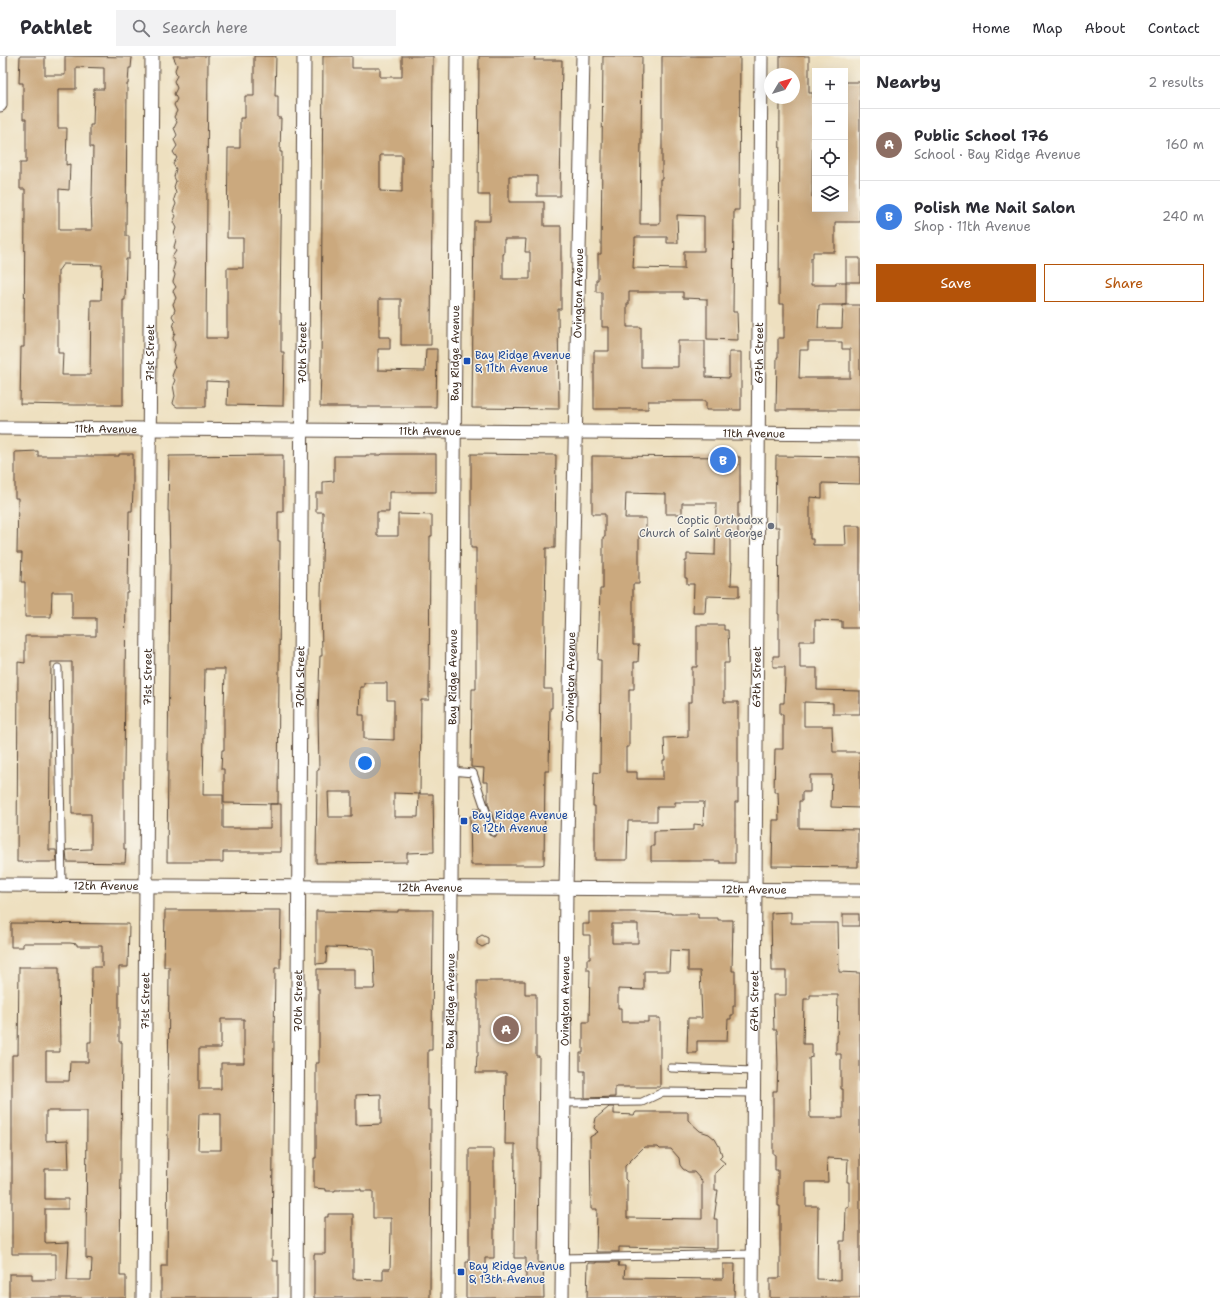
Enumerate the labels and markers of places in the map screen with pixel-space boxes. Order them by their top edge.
place label: Bay Ridge Avenue & 11th Avenue [475,348,571,376]
marker: Bay Ridge Avenue & 11th Avenue [462,356,472,366]
pin: B [710,445,736,475]
place label: Coptic Orthodox Church of Saint George [639,513,763,541]
marker: Coptic Orthodox Church of Saint George [766,521,776,531]
place label: Bay Ridge Avenue & 12th Avenue [472,808,568,836]
marker: Bay Ridge Avenue & 12th Avenue [459,816,469,826]
pin: A [493,1014,519,1044]
place label: Bay Ridge Avenue & 13th Avenue [469,1259,565,1287]
marker: Bay Ridge Avenue & 13th Avenue [456,1267,466,1277]

